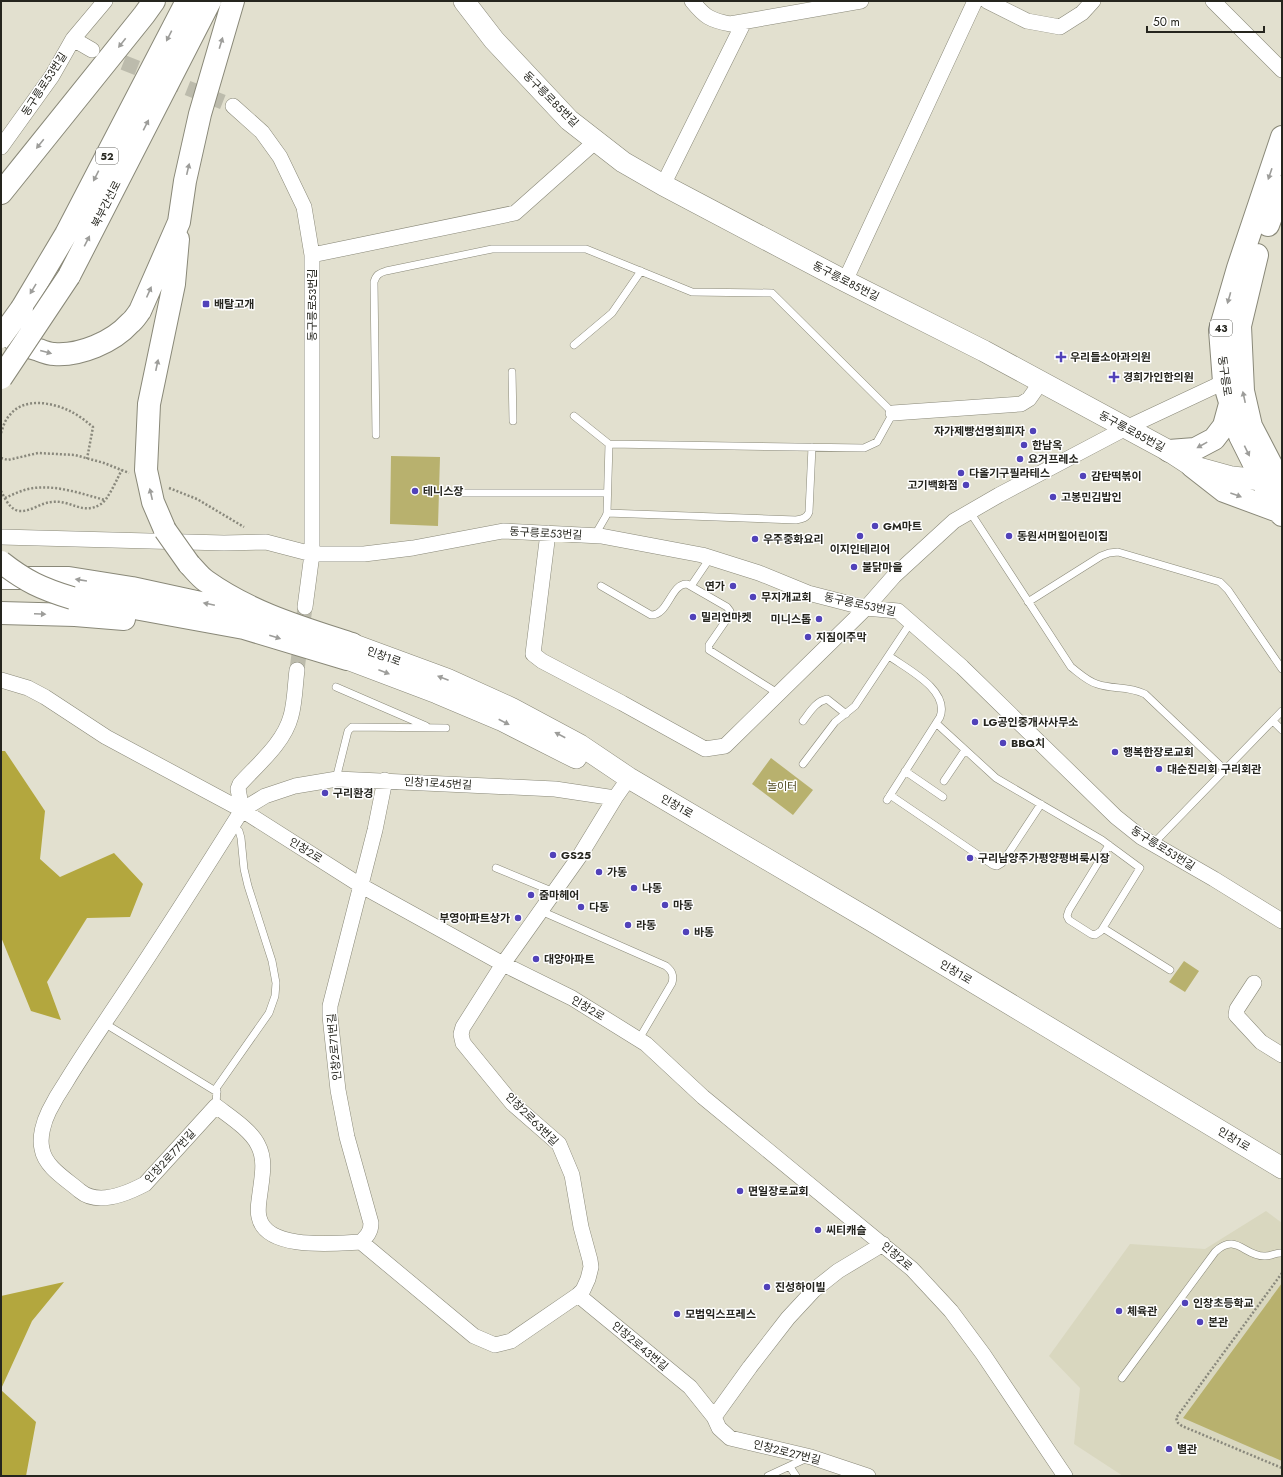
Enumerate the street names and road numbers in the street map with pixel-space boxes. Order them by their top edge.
street label: 동구릉로53번길 [17,49,71,119]
street label: 동구릉로85번길 [520,68,582,130]
road number: 52 [96,148,118,164]
street label: 북부간선로 [87,178,125,230]
street label: 동구릉로85번길 [810,257,882,305]
street label: 동구릉로53번길 [304,269,320,341]
road number: 43 [1210,320,1232,336]
street label: 동구릉로 [1214,355,1236,397]
street label: 동구릉로85번길 [1096,407,1168,455]
street label: 동구릉로53번길 [509,523,583,543]
street label: 동구릉로53번길 [823,589,897,619]
street label: 인창1로 [365,642,403,670]
street label: 인창1로45번길 [404,773,472,793]
street label: 인창1로 [658,790,696,822]
street label: 동구릉로53번길 [1128,822,1198,874]
street label: 인창2로 [286,834,326,866]
street label: 인창1로 [937,956,975,988]
street label: 인창2로 [568,992,608,1024]
street label: 인창2로71번길 [323,1013,345,1081]
street label: 인창2로63번길 [502,1089,562,1149]
street label: 인창1로 [1215,1123,1253,1155]
street label: 인창2로77번길 [141,1126,199,1186]
street label: 인창2로 [878,1238,916,1274]
street label: 인창2로43번길 [608,1318,672,1374]
street label: 인창2로27번길 [752,1436,822,1468]

